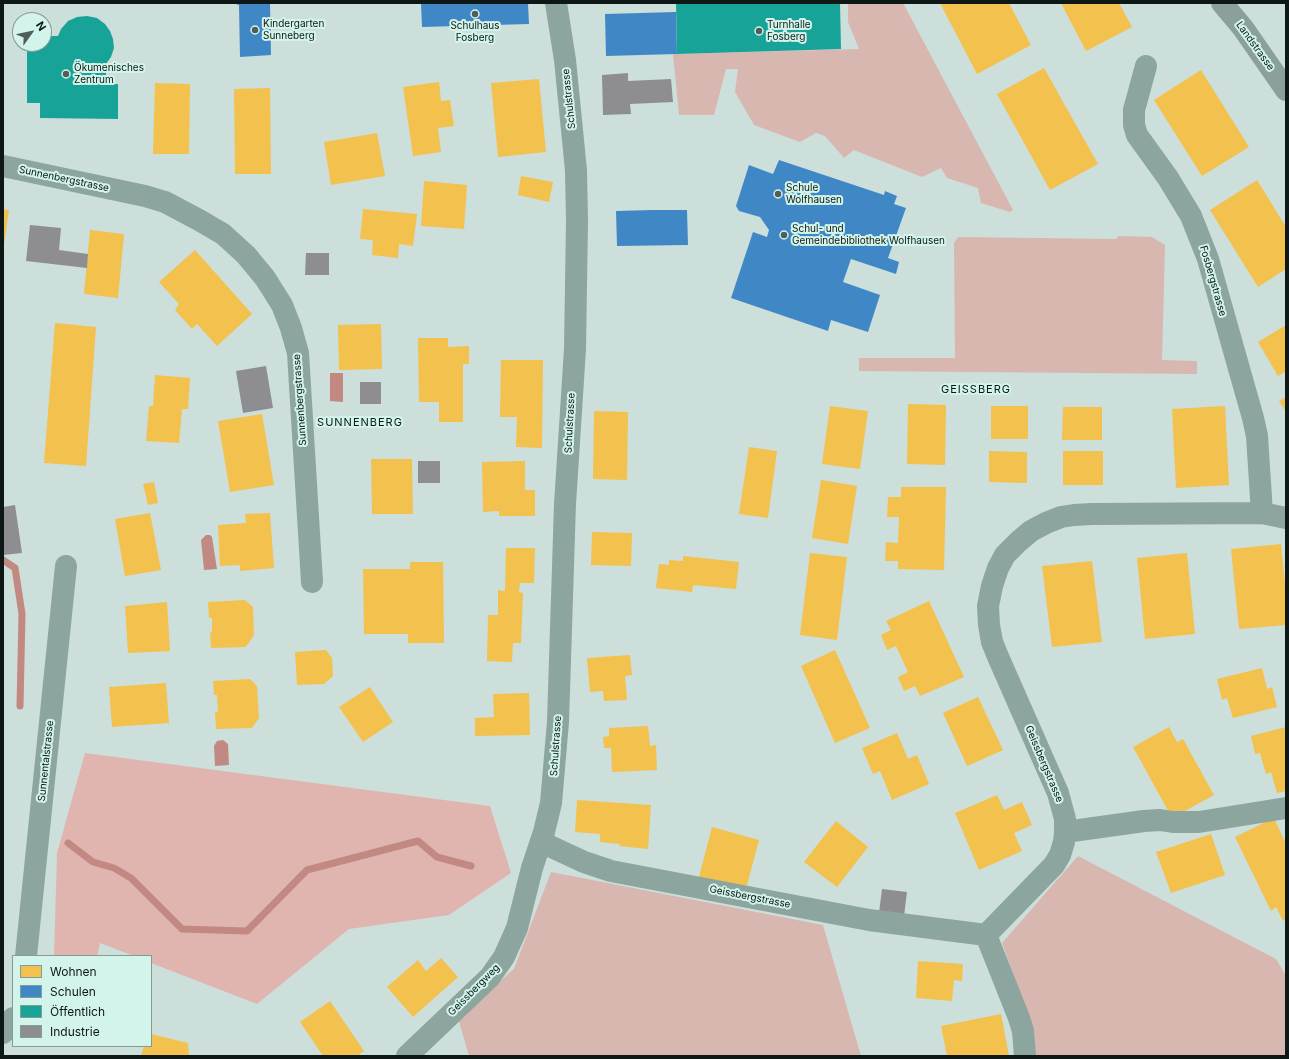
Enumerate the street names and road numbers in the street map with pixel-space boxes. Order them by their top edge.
street label: Landstrasse [1233,19,1277,73]
street label: Schulstrasse [560,68,578,130]
street label: Sunnenbergstrasse [18,164,110,194]
street label: Fosbergstrasse [1197,244,1229,318]
street label: Sunnenbergstrasse [291,354,309,446]
street label: Schulstrasse [562,392,578,454]
street label: Schulstrasse [548,715,564,777]
street label: Sunnentalstrasse [36,720,56,802]
street label: Geissbergstrasse [1022,724,1066,804]
street label: Geissbergstrasse [708,883,792,911]
street label: Geissbergweg [446,962,502,1018]

